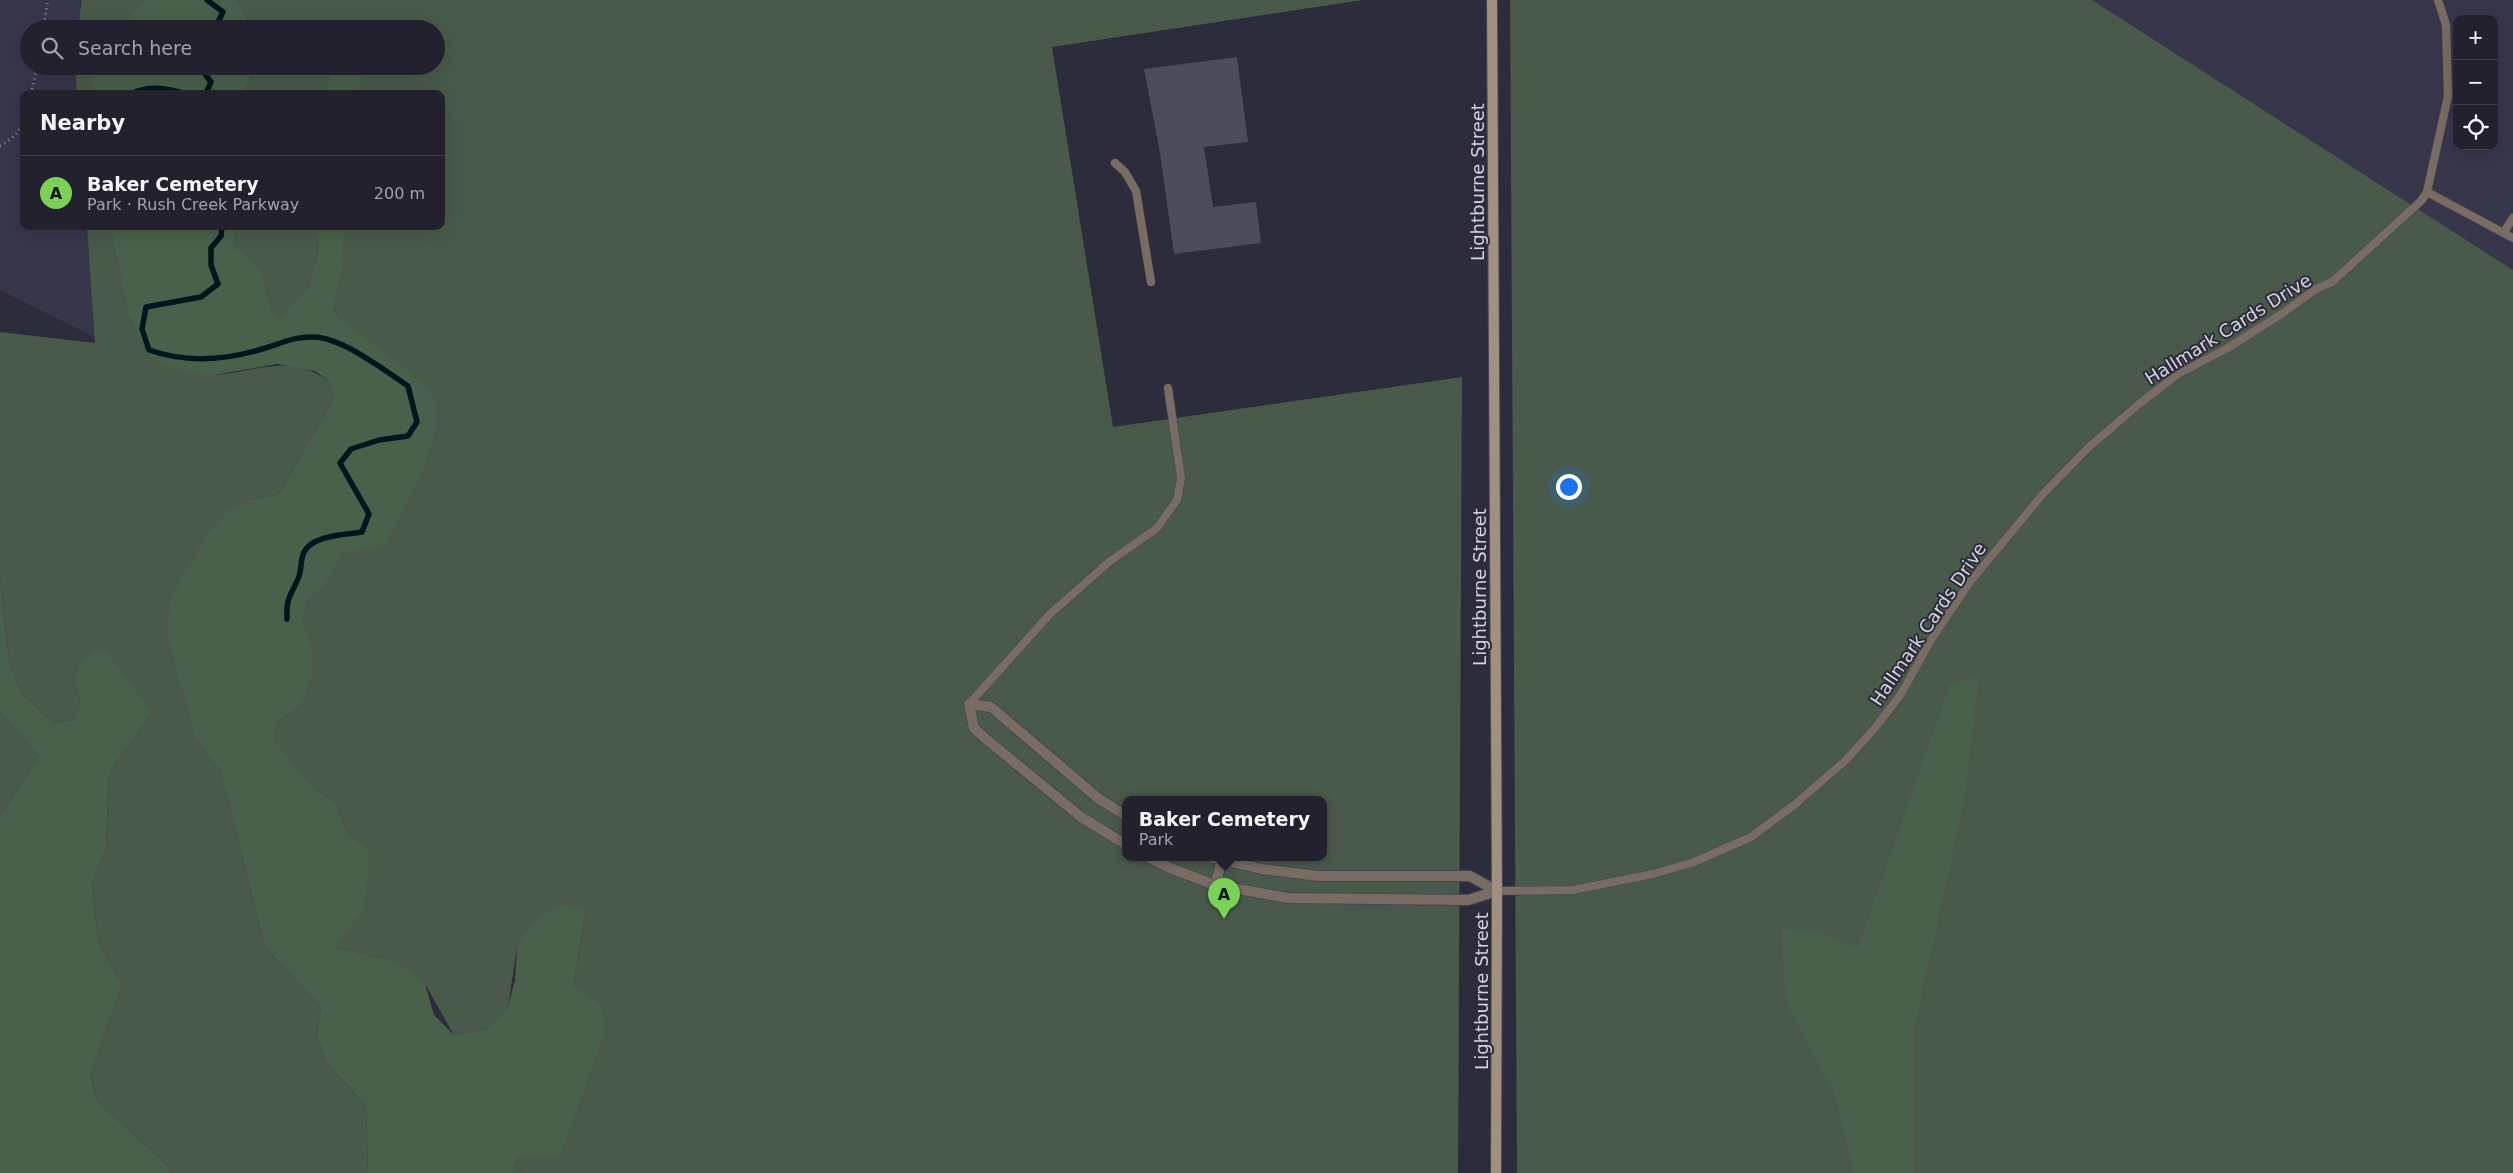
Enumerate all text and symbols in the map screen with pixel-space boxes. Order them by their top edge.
map controls [2453,15,2498,150]
button: + [2453,15,2498,60]
search box [20,20,445,75]
icon: search [38,34,66,62]
text: Search here [78,37,192,59]
button: − [2453,60,2498,105]
street label: Lightburne Street [1467,103,1488,261]
button: locate [2453,105,2498,150]
text: Nearby [40,111,125,135]
text: Baker Cemetery [87,173,259,195]
text: A [50,184,62,203]
text: 200 m [374,184,425,203]
text: Park · Rush Creek Parkway [87,195,299,214]
street label: Hallmark Cards Drive [2141,269,2315,389]
your location [1556,474,1582,500]
street label: Lightburne Street [1469,508,1490,666]
street label: Hallmark Cards Drive [1866,539,1990,709]
popup [1122,796,1327,861]
text: Baker Cemetery [1139,808,1310,830]
text: Park [1139,830,1173,849]
pin: A [1208,878,1240,919]
street label: Lightburne Street [1471,912,1492,1070]

